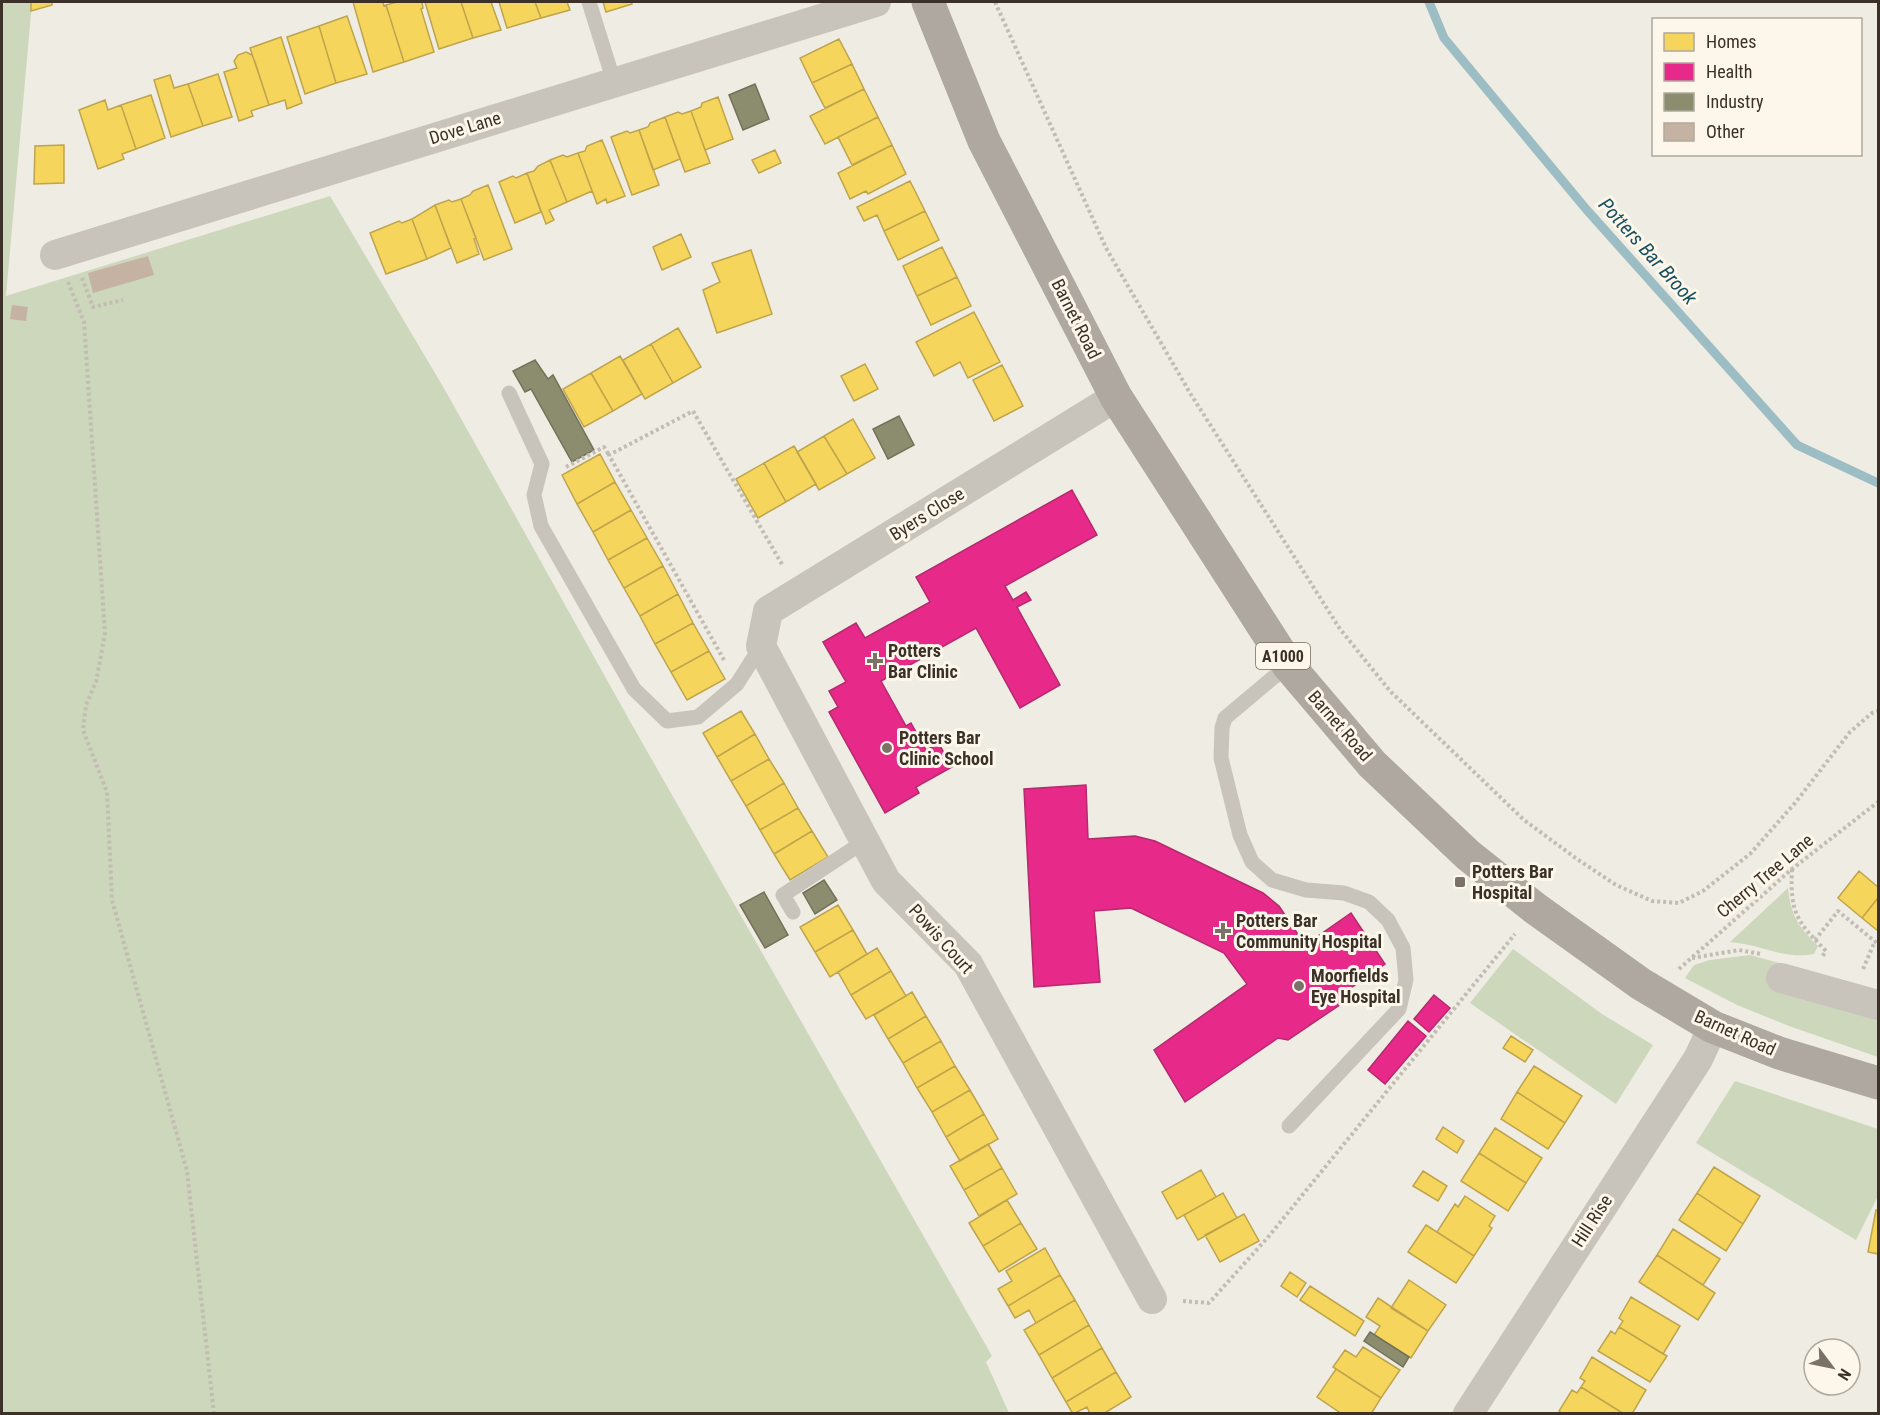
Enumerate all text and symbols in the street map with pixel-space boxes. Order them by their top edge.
legend [1652,18,1862,156]
text: Homes [1706,31,1756,52]
text: Health [1706,61,1752,82]
text: Industry [1706,91,1764,112]
street label: Dove Lane [427,107,503,148]
text: Other [1706,121,1745,142]
water label: Potters Bar Brook [1594,193,1703,310]
street label: Barnet Road [1047,275,1105,362]
street label: Byers Close [886,483,968,545]
place label: Potters Bar Clinic [888,640,958,682]
road number: A1000 [1256,643,1310,669]
marker: Potters Bar Clinic [866,652,884,670]
street label: Barnet Road [1304,686,1377,765]
place label: Potters Bar Clinic School [899,727,993,769]
marker: Potters Bar Clinic School [880,741,894,755]
street label: Cherry Tree Lane [1712,829,1817,922]
place label: Potters Bar Hospital [1472,861,1554,903]
marker: Potters Bar Hospital [1453,875,1467,889]
street label: Powis Court [905,900,978,978]
place label: Potters Bar Community Hospital [1236,910,1382,952]
marker: Potters Bar Community Hospital [1214,922,1232,940]
place label: Moorfields Eye Hospital [1311,965,1400,1007]
marker: Moorfields Eye Hospital [1292,979,1306,993]
street label: Barnet Road [1691,1005,1779,1060]
street label: Hill Rise [1567,1191,1616,1251]
north arrow [1802,1337,1862,1397]
text: N [1834,1365,1855,1384]

